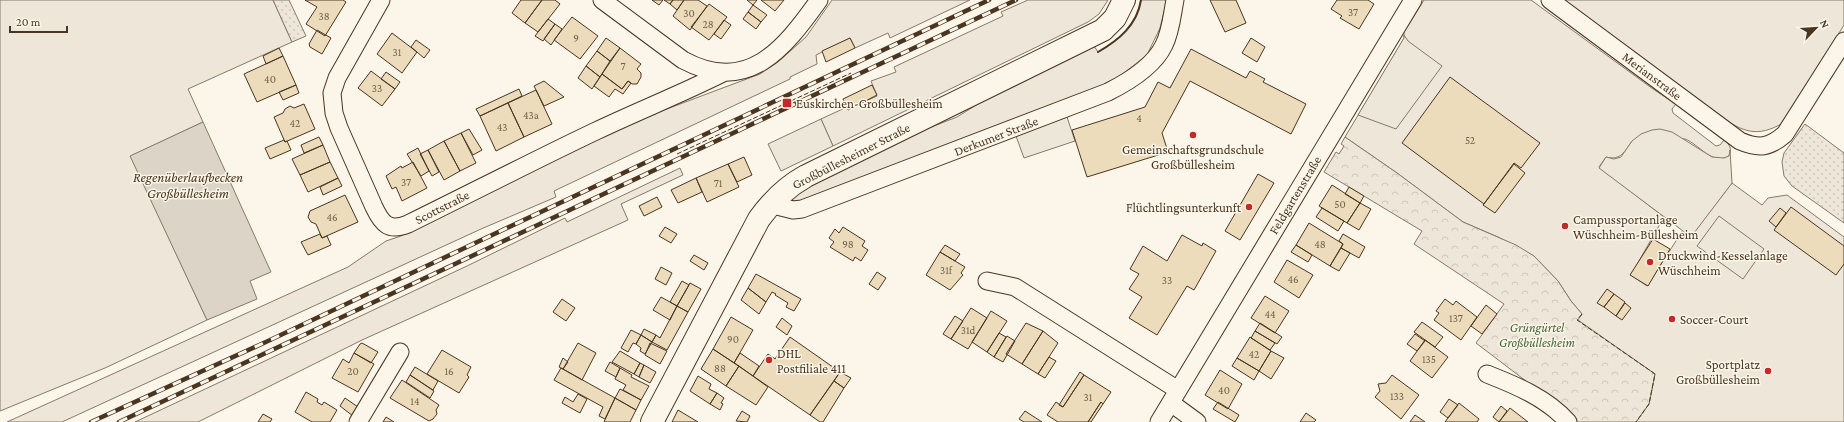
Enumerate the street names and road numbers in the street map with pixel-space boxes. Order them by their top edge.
street label: Merianstraße [1619,49,1685,103]
street label: Derkumer Straße [952,113,1040,159]
street label: Großbüllesheimer Straße [789,120,913,192]
street label: Feldgartenstraße [1266,153,1324,237]
street label: Scottstraße [412,187,472,227]

